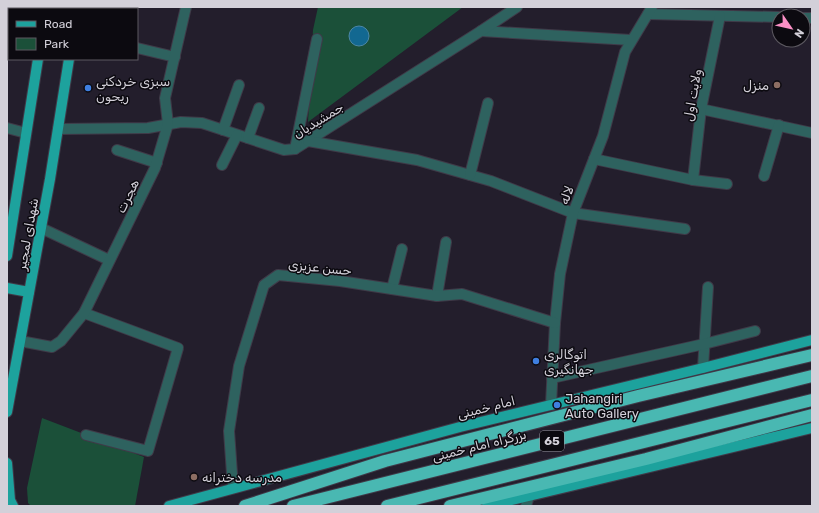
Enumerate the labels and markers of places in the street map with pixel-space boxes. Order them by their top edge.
place label: سبزی خردکنی ریحون [96,74,170,105]
place label: منزل [743,78,769,94]
marker: منزل [772,80,782,90]
marker: سبزی خردکنی ریحون [83,83,93,93]
place label: اتوگالری جهانگیری [544,347,594,378]
marker: اتوگالری جهانگیری [531,356,541,366]
place label: Jahangiri Auto Gallery [565,391,639,421]
marker: Jahangiri Auto Gallery [552,400,562,410]
place label: مدرسه دخترانه [202,470,282,486]
marker: مدرسه دخترانه [189,472,199,482]

